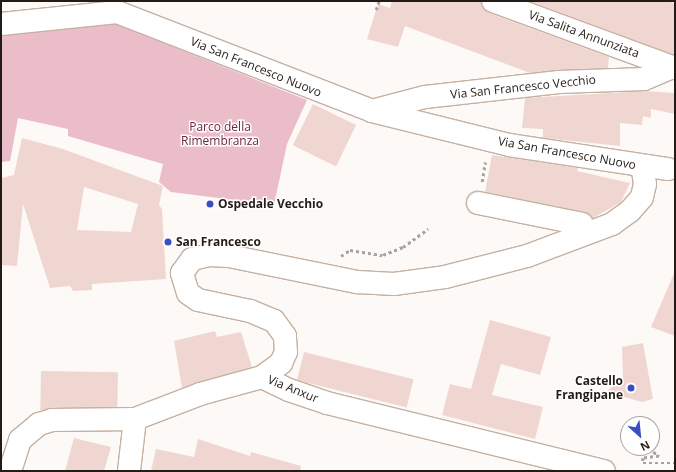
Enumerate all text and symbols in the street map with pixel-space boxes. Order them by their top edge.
street label: Via Salita Annunziata [527,7,641,61]
street label: Via San Francesco Nuovo [188,34,324,100]
street label: Via San Francesco Vecchio [450,72,596,102]
park label: Parco della Rimembranza [181,120,259,148]
street label: Via San Francesco Nuovo [497,134,637,172]
place label: Ospedale Vecchio [218,197,323,211]
marker: Ospedale Vecchio [205,199,215,209]
place label: San Francesco [176,235,261,249]
marker: San Francesco [163,237,173,247]
street label: Via Anxur [266,372,320,406]
place label: Castello Frangipane [556,374,623,402]
marker: Castello Frangipane [626,383,636,393]
north arrow [620,416,660,456]
text: N [638,438,653,455]

